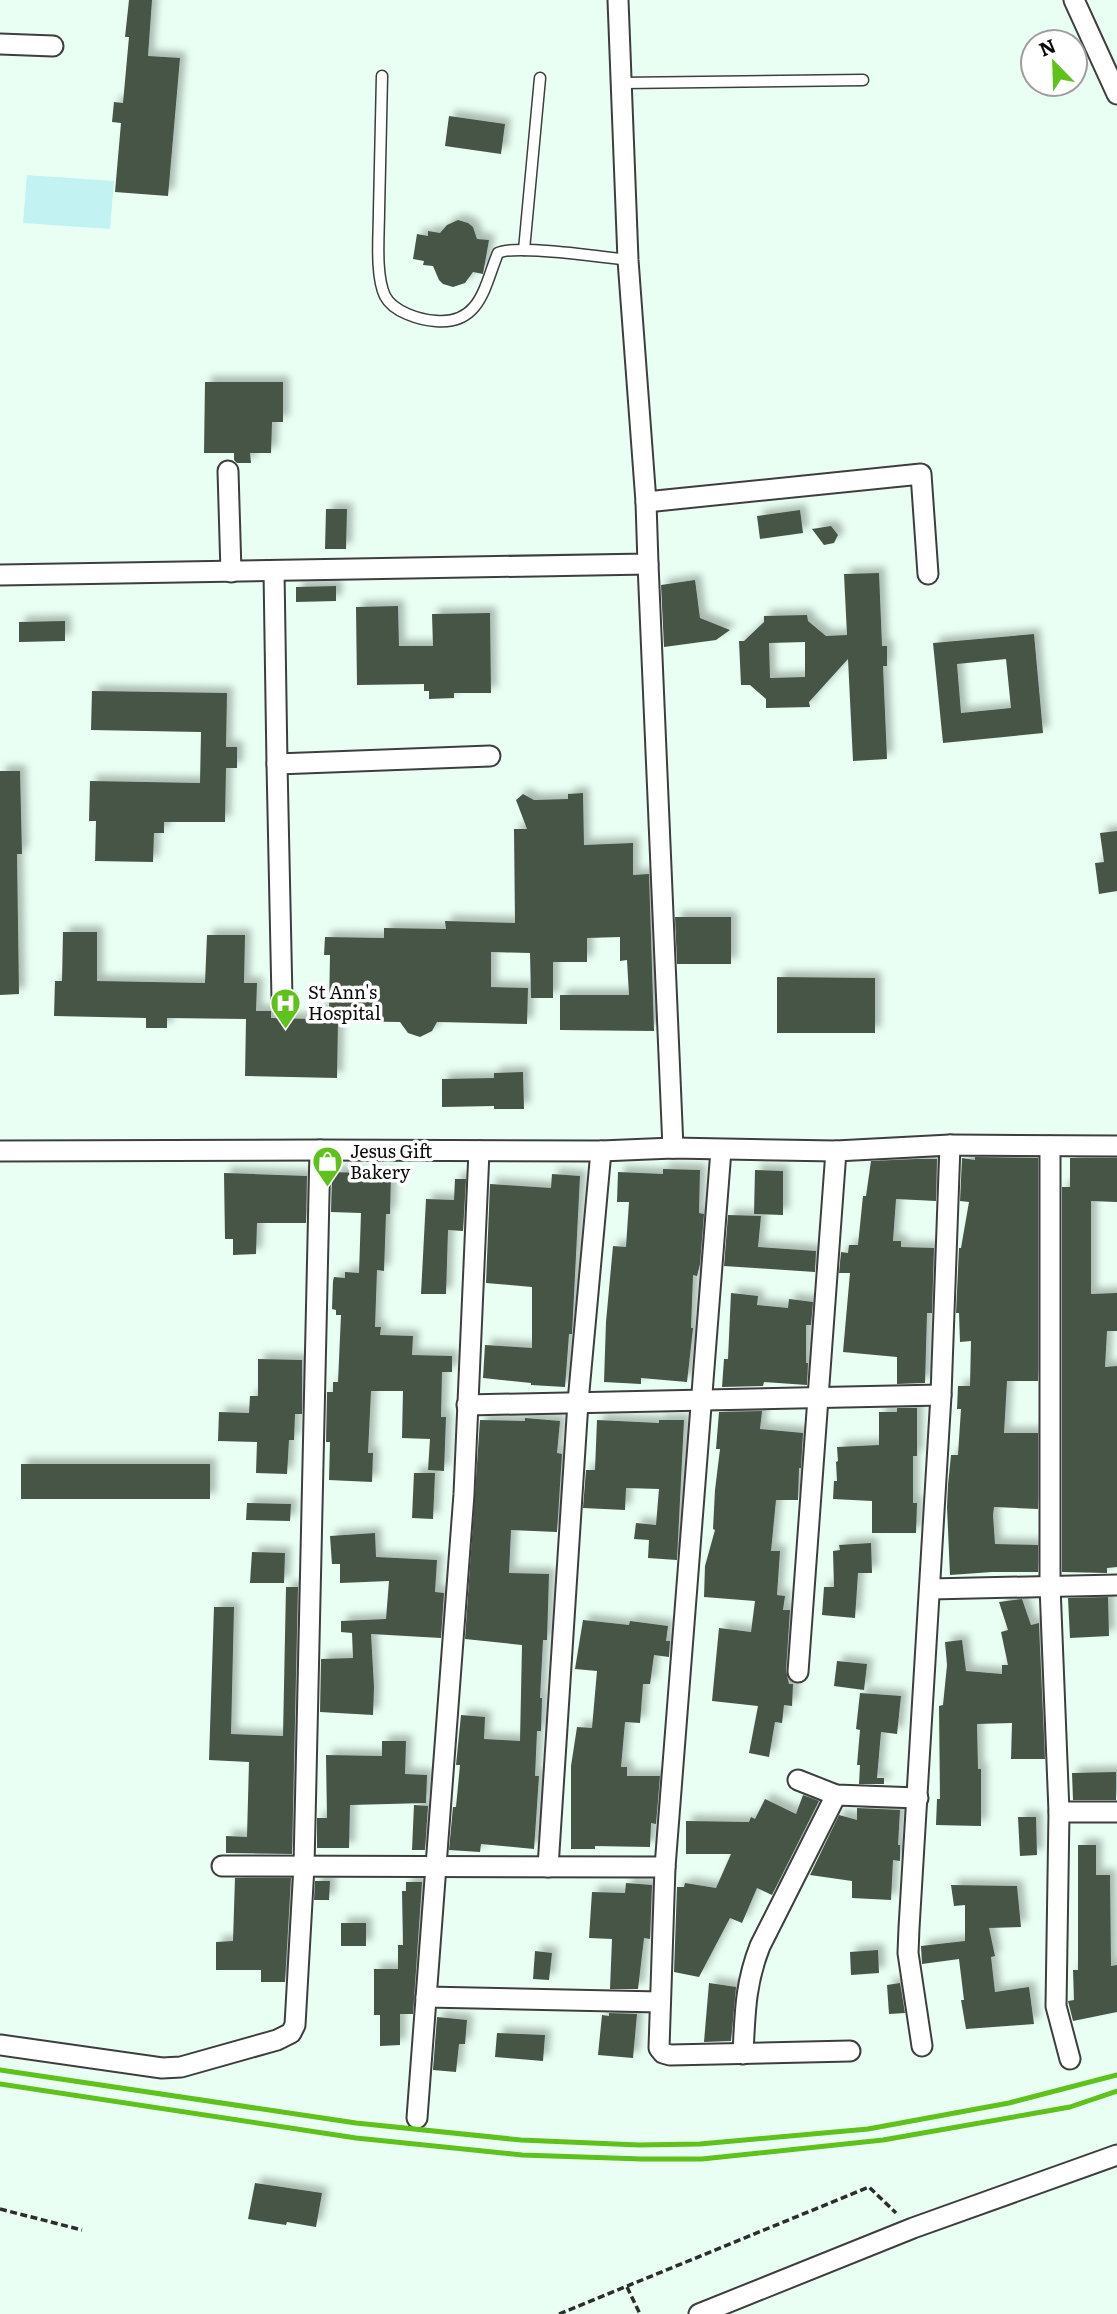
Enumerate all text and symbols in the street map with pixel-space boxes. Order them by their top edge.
north arrow [1019,28,1089,98]
text: N [1034,30,1060,62]
place label: St Ann's Hospital [308,978,381,1026]
hospital icon: St Ann's Hospital [268,986,302,1030]
place label: Jesus Gift Bakery [350,1137,433,1185]
shop icon: Jesus Gift Bakery [310,1145,344,1189]

